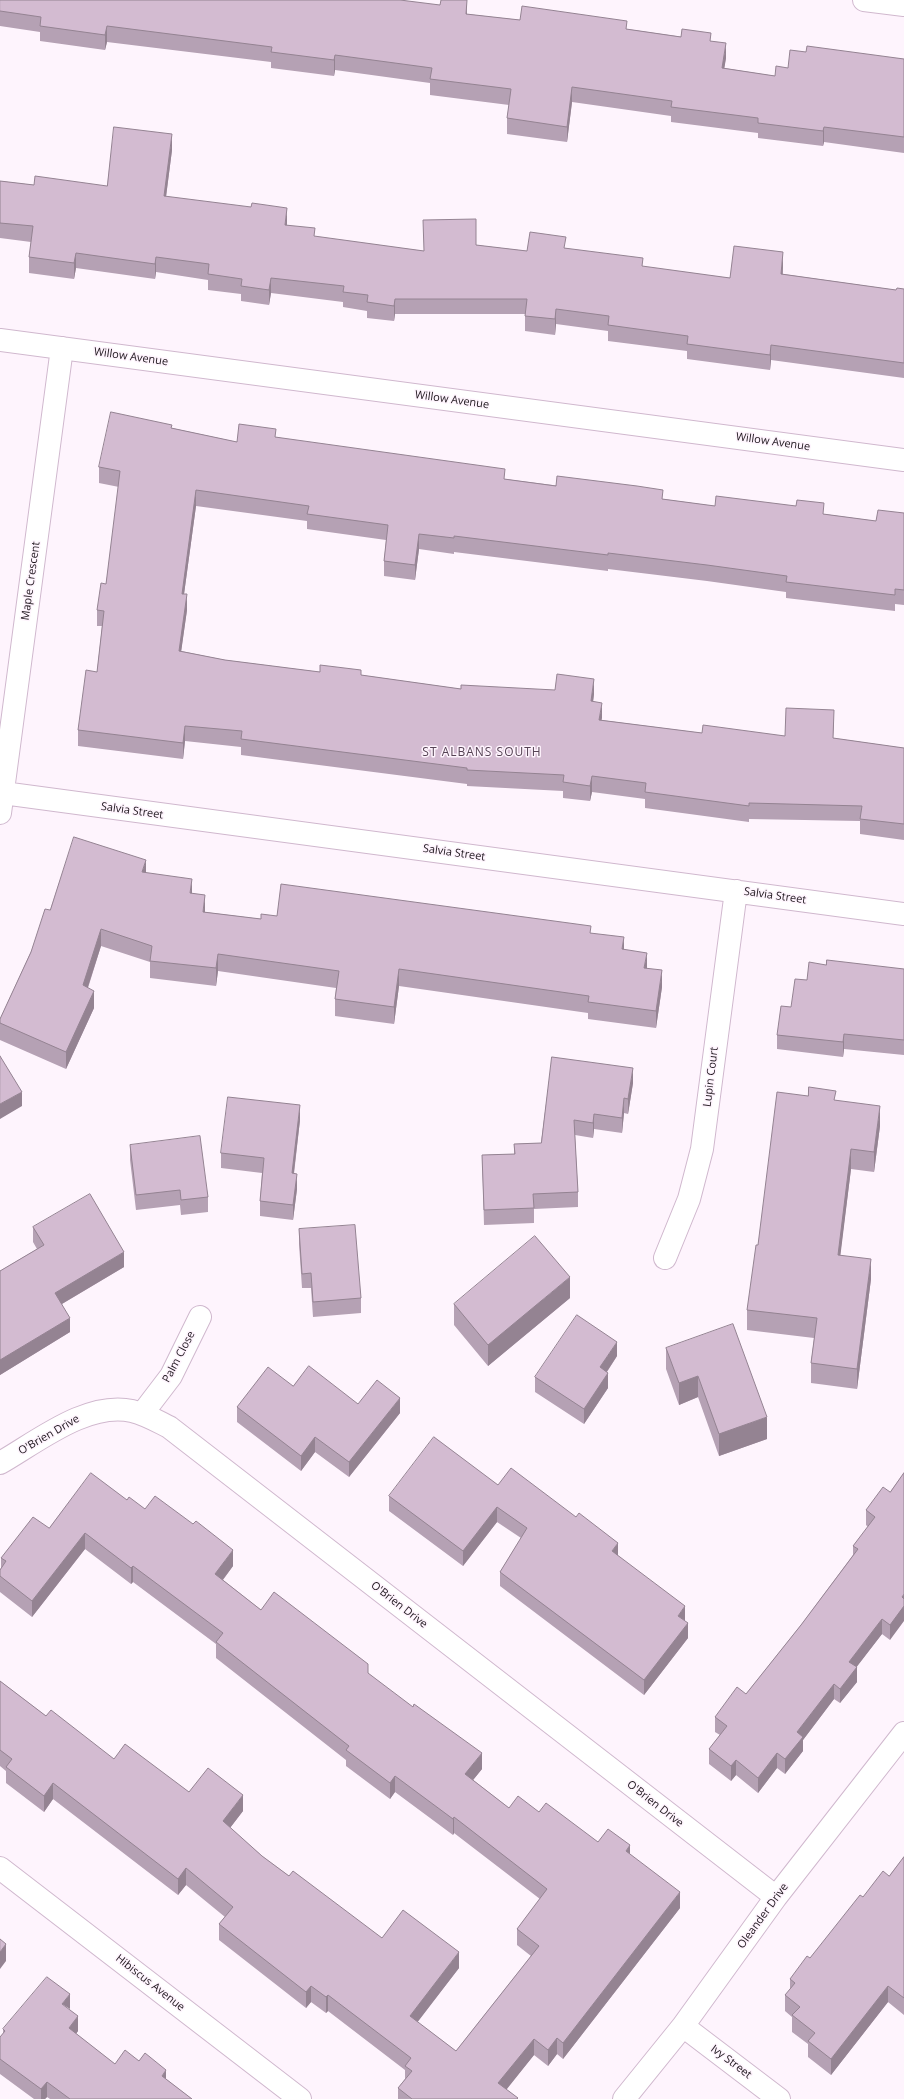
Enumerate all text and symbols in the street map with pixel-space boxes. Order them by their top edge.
street label: Willow Avenue [93,345,169,369]
street label: Willow Avenue [414,388,490,412]
street label: Willow Avenue [735,430,811,454]
street label: Maple Crescent [19,541,43,621]
district label: ST ALBANS SOUTH [422,746,542,760]
street label: Salvia Street [100,800,164,822]
street label: Salvia Street [422,842,486,864]
street label: Salvia Street [743,885,807,907]
street label: Lupin Court [701,1046,721,1108]
street label: Palm Close [160,1329,198,1385]
street label: O'Brien Drive [16,1412,82,1458]
street label: O'Brien Drive [368,1579,430,1631]
street label: O'Brien Drive [624,1778,686,1830]
street label: Oleander Drive [735,1881,791,1951]
street label: Hibiscus Avenue [113,1952,187,2014]
street label: Ivy Street [708,2042,754,2082]

